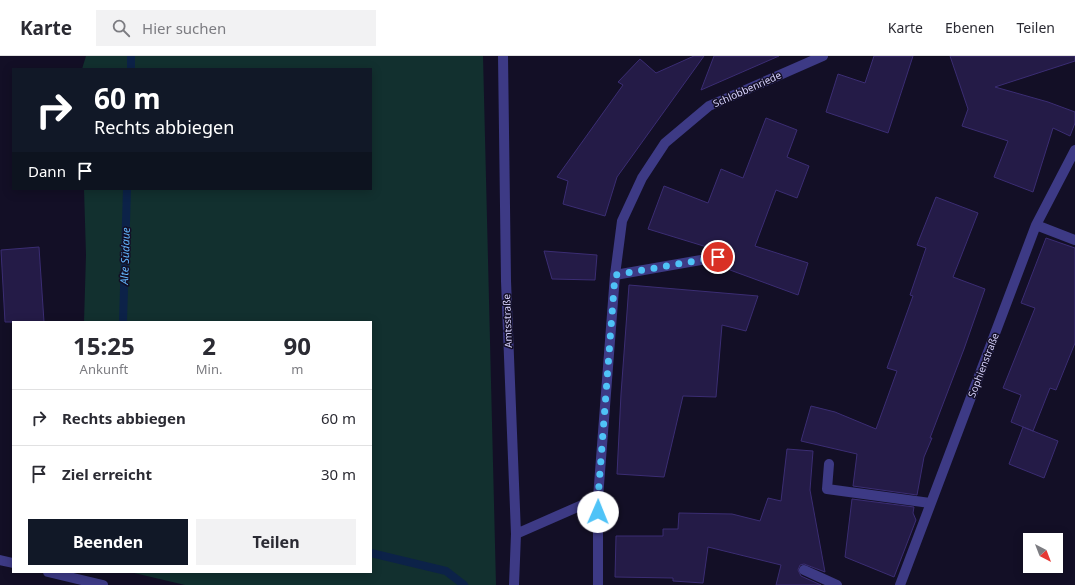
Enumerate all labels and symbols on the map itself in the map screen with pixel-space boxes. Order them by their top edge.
street label: Schlobbenriede [711,68,784,110]
water label: Alte Südaue [116,227,133,286]
pin [701,240,735,274]
street label: Amtsstraße [499,293,515,348]
street label: Sophienstraße [964,330,1002,399]
position arrow [577,491,619,533]
north arrow [1023,533,1063,573]

